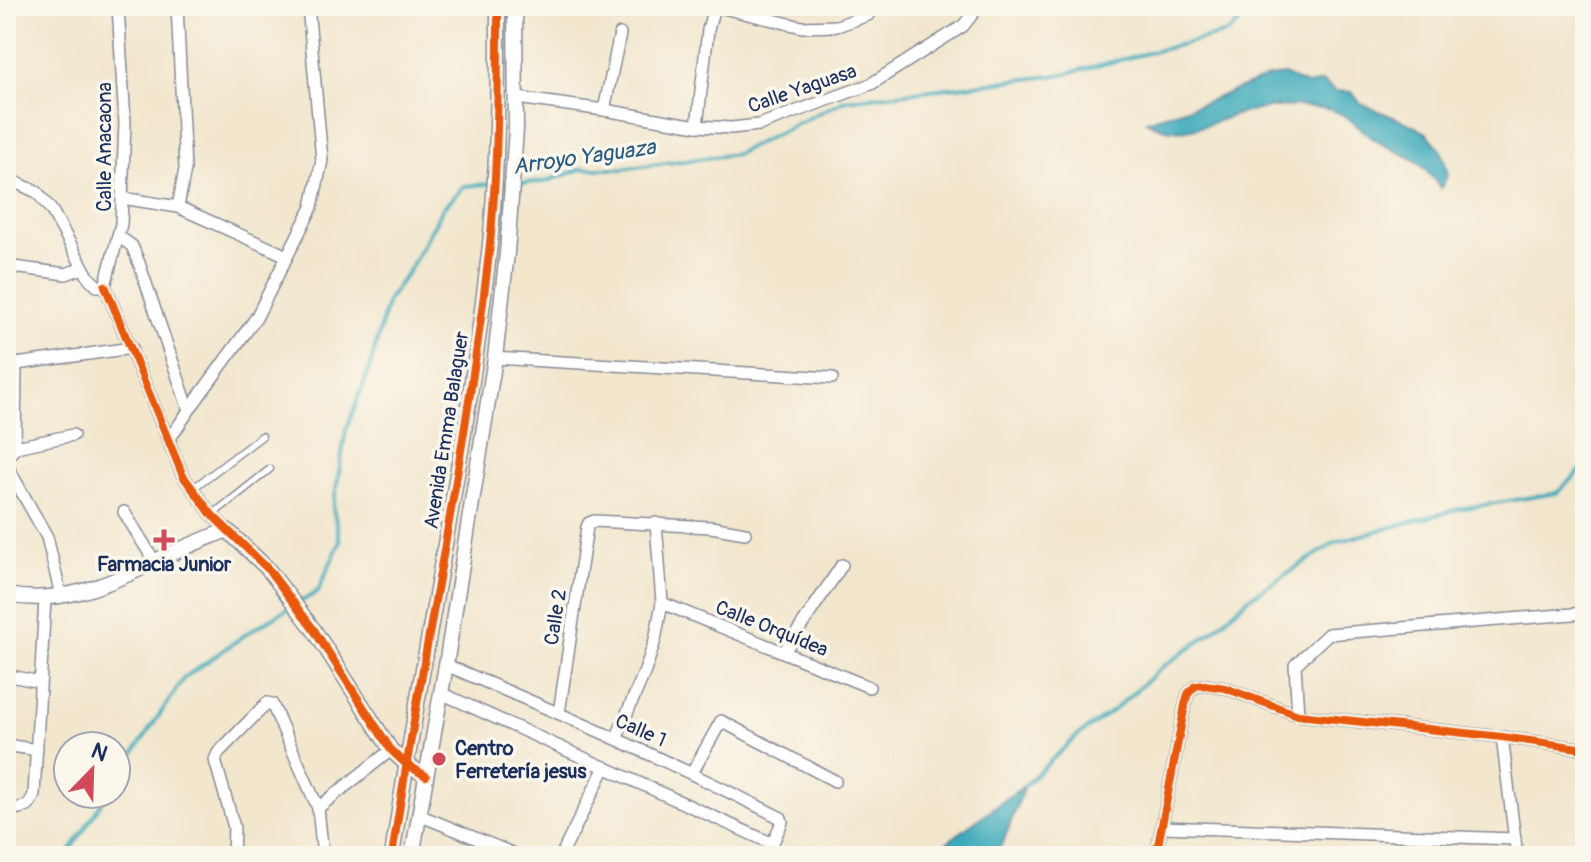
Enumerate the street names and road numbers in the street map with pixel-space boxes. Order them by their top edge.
street label: Calle Yaguasa [745,58,860,119]
street label: Calle Anacaona [92,82,117,212]
street label: Avenida Emma Balaguer [419,329,474,531]
street label: Calle 2 [539,587,572,647]
street label: Calle Orquídea [712,595,832,662]
street label: Calle 1 [611,708,670,753]

